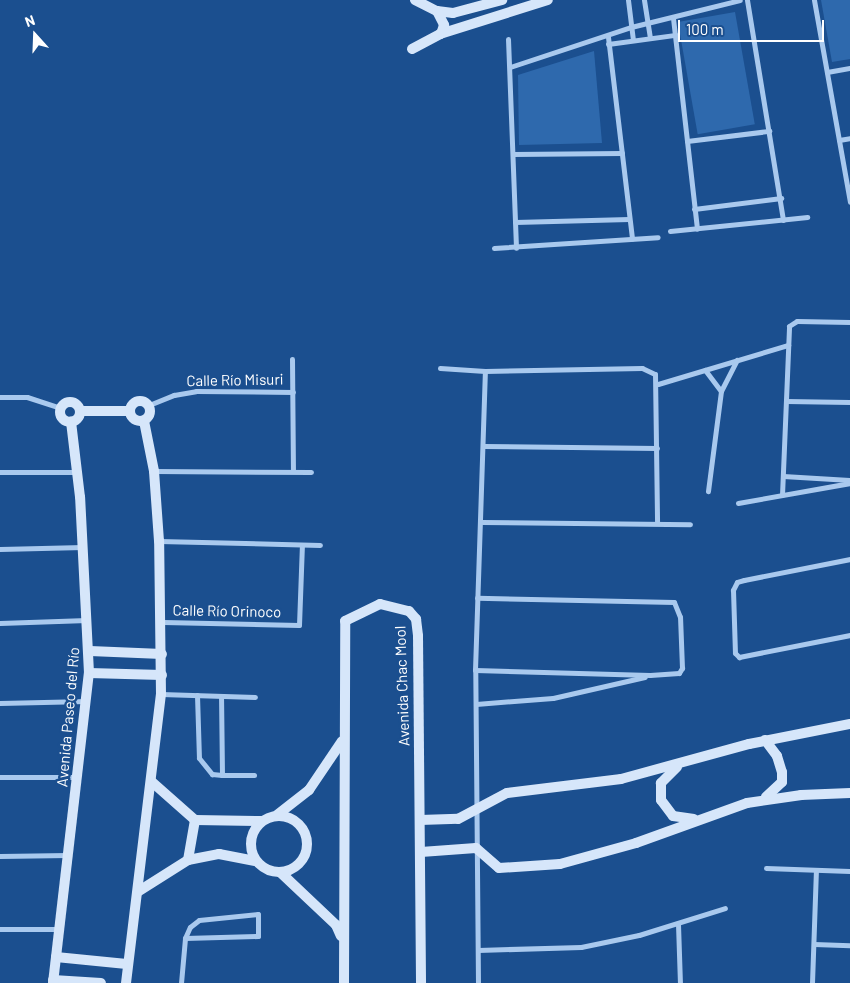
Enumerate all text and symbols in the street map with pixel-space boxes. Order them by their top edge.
north arrow [10,10,60,60]
scale bar [680,10,826,42]
text: N [22,11,37,30]
text: 100 m [686,20,724,38]
street label: Calle Río Misuri [186,370,284,390]
street label: Calle Río Orinoco [172,601,282,621]
street label: Avenida Chac Mool [391,625,413,747]
street label: Avenida Paseo del Río [53,646,83,788]

